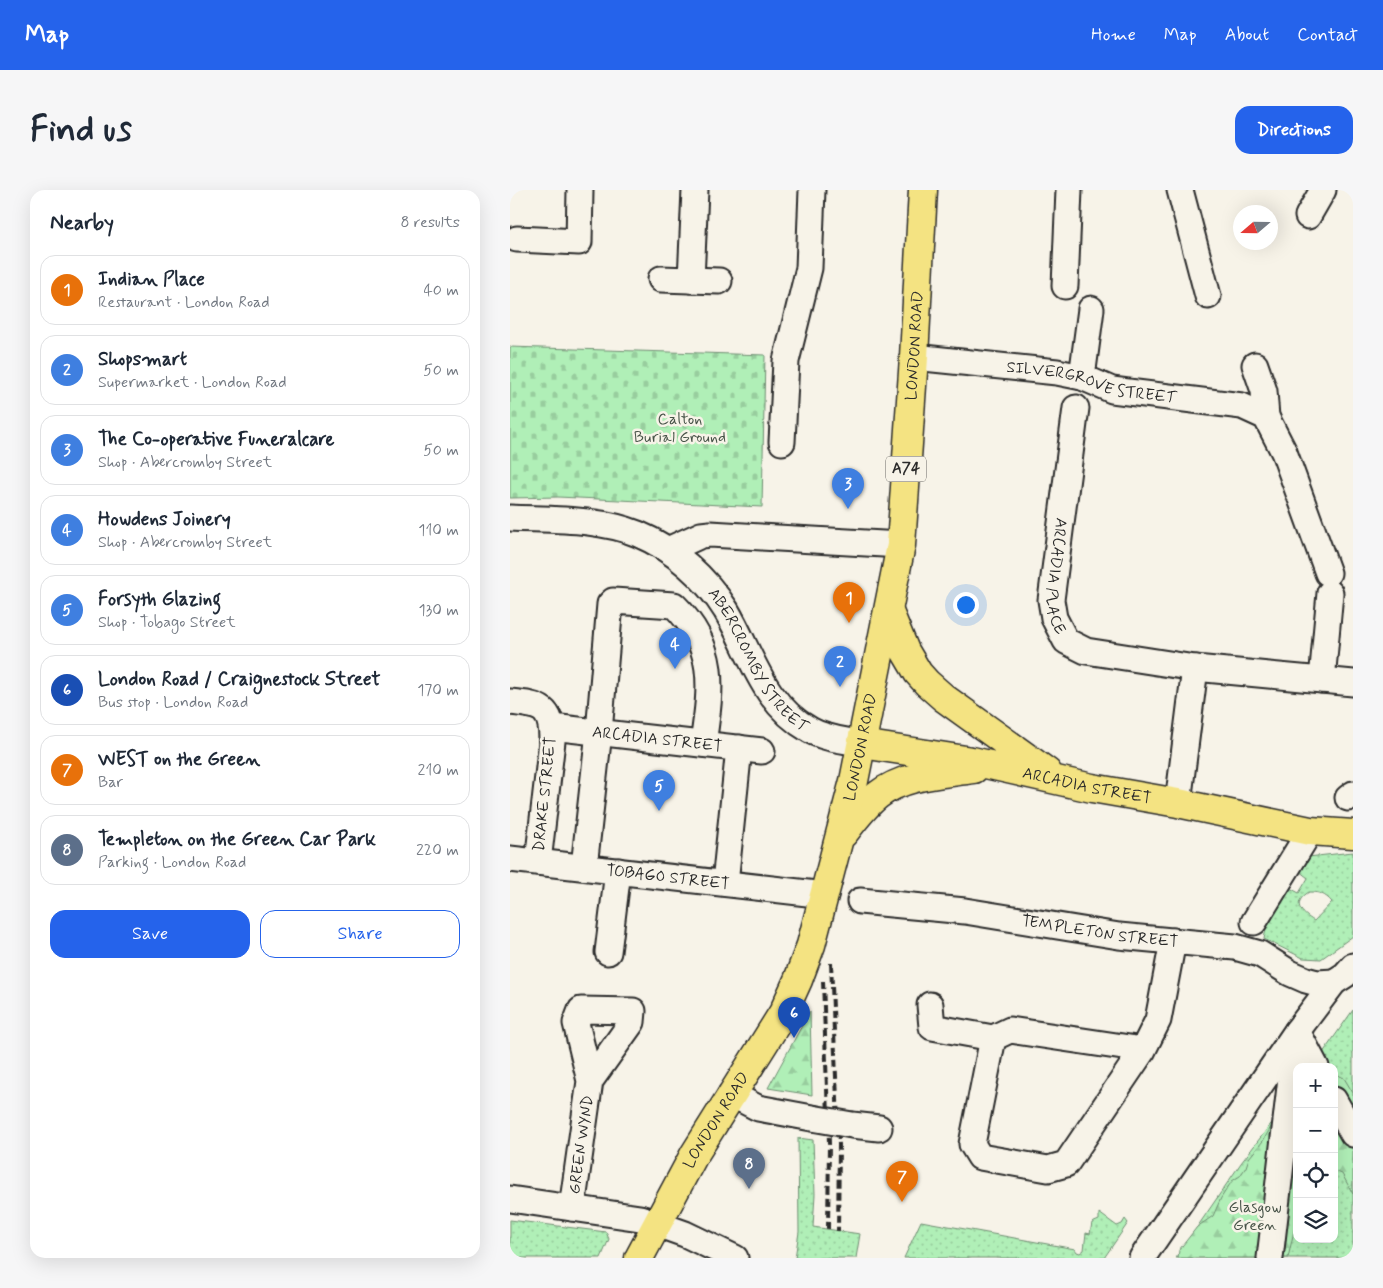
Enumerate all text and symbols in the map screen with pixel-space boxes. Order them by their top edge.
text: Map [25,20,69,51]
text: Home [1091,23,1136,47]
text: Map [1164,23,1197,47]
text: About [1225,23,1269,47]
text: Contact [1297,23,1358,47]
button: Directions [1235,106,1353,154]
text: Find us [30,107,132,153]
north arrow [1233,205,1278,250]
text: Nearby [50,209,114,237]
text: 8 results [400,212,460,233]
text: Indian Place [98,267,205,292]
text: 1 [63,280,71,301]
text: 40 m [423,280,459,301]
street label: LONDON ROAD [901,290,928,401]
text: Restaurant · London Road [98,292,270,313]
text: Shopsmart [98,347,187,372]
street label: SILVERGROVE STREET [1006,356,1179,408]
text: 2 [63,360,71,381]
text: 50 m [423,360,459,381]
text: Supermarket · London Road [98,372,287,393]
park label: Calton Burial Ground [634,409,726,448]
text: The Co-operative Funeralcare [98,427,334,452]
text: 3 [63,440,71,461]
text: 50 m [423,440,459,461]
text: Shop · Abercromby Street [98,452,272,473]
road number: A74 [886,456,926,482]
pin: 3 [832,468,864,509]
text: Howdens Joinery [98,507,231,532]
street label: ARCADIA PLACE [1040,517,1072,638]
text: 4 [62,520,72,541]
text: 110 m [418,520,459,541]
text: Shop · Abercromby Street [98,532,272,553]
pin: 1 [833,582,865,623]
street label: ABERCROMBY STREET [703,583,814,738]
text: Forsyth Glazing [98,587,221,612]
your location [953,592,979,618]
text: 5 [62,600,72,621]
text: 130 m [418,600,459,621]
text: Shop · Tobago Street [98,612,236,633]
pin: 4 [659,628,691,669]
pin: 2 [824,646,856,687]
text: London Road / Craignestock Street [98,667,380,692]
text: 6 [63,680,71,701]
text: 170 m [417,680,459,701]
street label: LONDON ROAD [839,691,882,803]
text: Bus stop · London Road [98,692,248,713]
street label: ARCADIA STREET [591,721,724,757]
street label: DRAKE STREET [529,735,561,853]
text: WEST on the Green [98,747,260,772]
text: 7 [62,760,72,781]
text: 210 m [418,760,459,781]
street label: ARCADIA STREET [1021,762,1153,809]
pin: 5 [643,770,675,811]
text: Bar [98,772,123,793]
text: Templeton on the Green Car Park [98,827,376,852]
text: 8 [62,840,72,861]
text: 220 m [416,840,459,861]
text: Parking · London Road [98,852,246,873]
street label: TOBAGO STREET [605,860,731,895]
button: Save [50,910,250,958]
button: Share [260,910,460,958]
street label: TEMPLETON STREET [1020,910,1179,952]
pin: 6 [778,997,810,1038]
map controls [1293,1063,1338,1243]
button: + [1293,1063,1338,1108]
street label: LONDON ROAD [678,1068,754,1172]
street label: GREEN WYND [564,1094,598,1195]
button: − [1293,1108,1338,1153]
pin: 8 [733,1148,765,1189]
button: locate [1293,1153,1338,1198]
pin: 7 [886,1161,918,1202]
park label: Glasgow Green [1229,1197,1281,1236]
button: layers [1293,1198,1338,1243]

